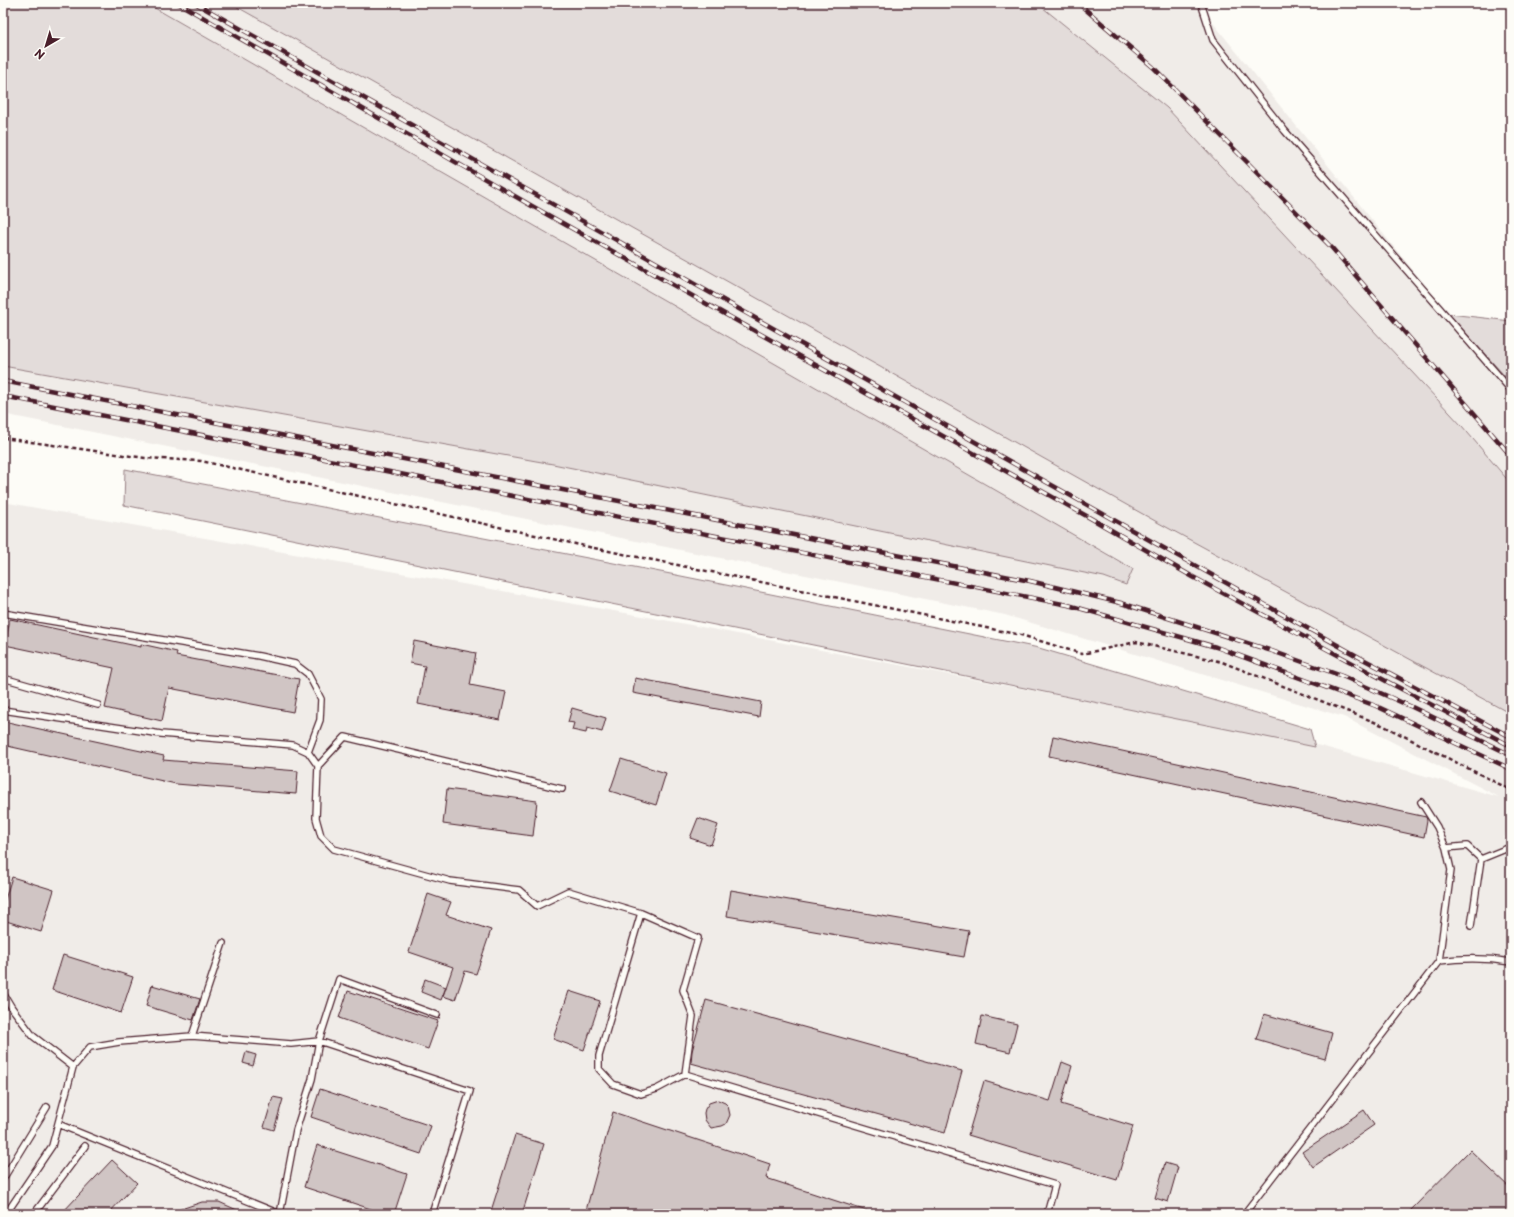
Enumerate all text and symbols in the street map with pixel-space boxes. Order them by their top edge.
north arrow [26,26,66,66]
text: N [31,45,48,64]

